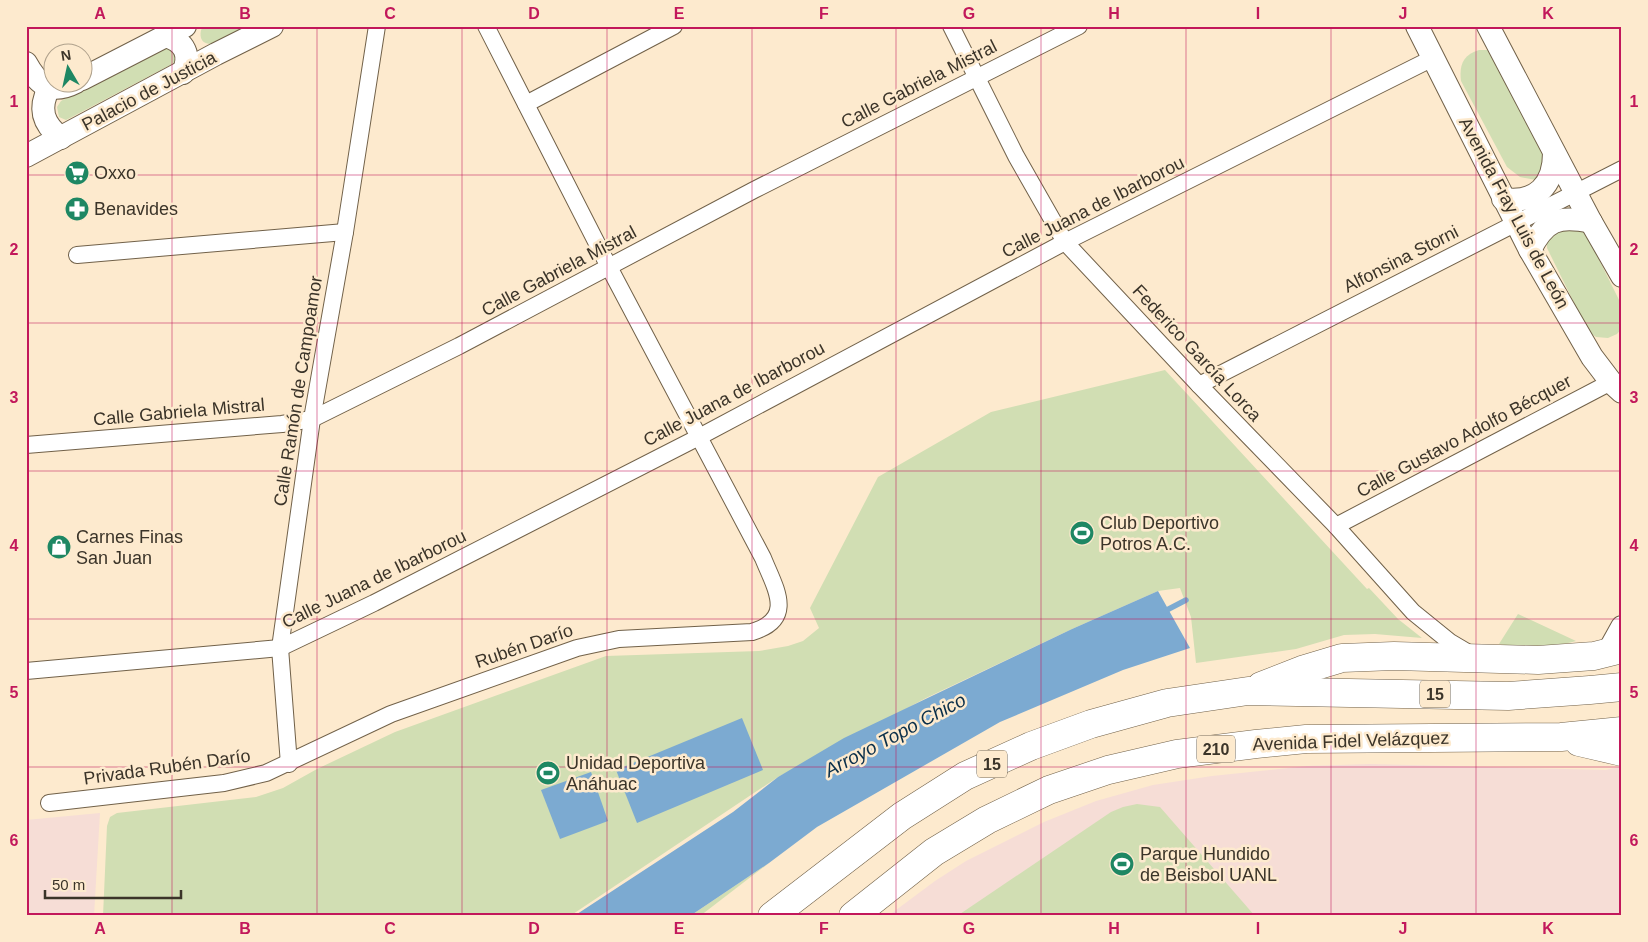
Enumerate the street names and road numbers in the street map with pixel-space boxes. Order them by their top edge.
street label: Calle Gabriela Mistral [838,36,1000,132]
street label: Palacio de Justicia [78,47,220,135]
street label: Avenida Fray Luis de León [1455,114,1573,312]
street label: Calle Juana de Ibarborou [998,152,1188,262]
street label: Alfonsina Storni [1340,221,1462,297]
street label: Calle Gabriela Mistral [478,222,640,320]
street label: Calle Ramón de Campoamor [270,274,326,508]
street label: Federico García Lorca [1129,281,1266,426]
street label: Calle Juana de Ibarborou [640,338,828,450]
street label: Calle Gustavo Adolfo Bécquer [1353,371,1575,501]
street label: Calle Gabriela Mistral [92,395,266,429]
street label: Calle Juana de Ibarborou [279,526,469,632]
street label: Rubén Darío [472,620,576,672]
road number: 15 [1420,681,1450,708]
street label: Avenida Fidel Velázquez [1252,728,1450,754]
road number: 210 [1197,736,1235,762]
street label: Privada Rubén Darío [82,745,252,789]
road number: 15 [977,751,1007,778]

